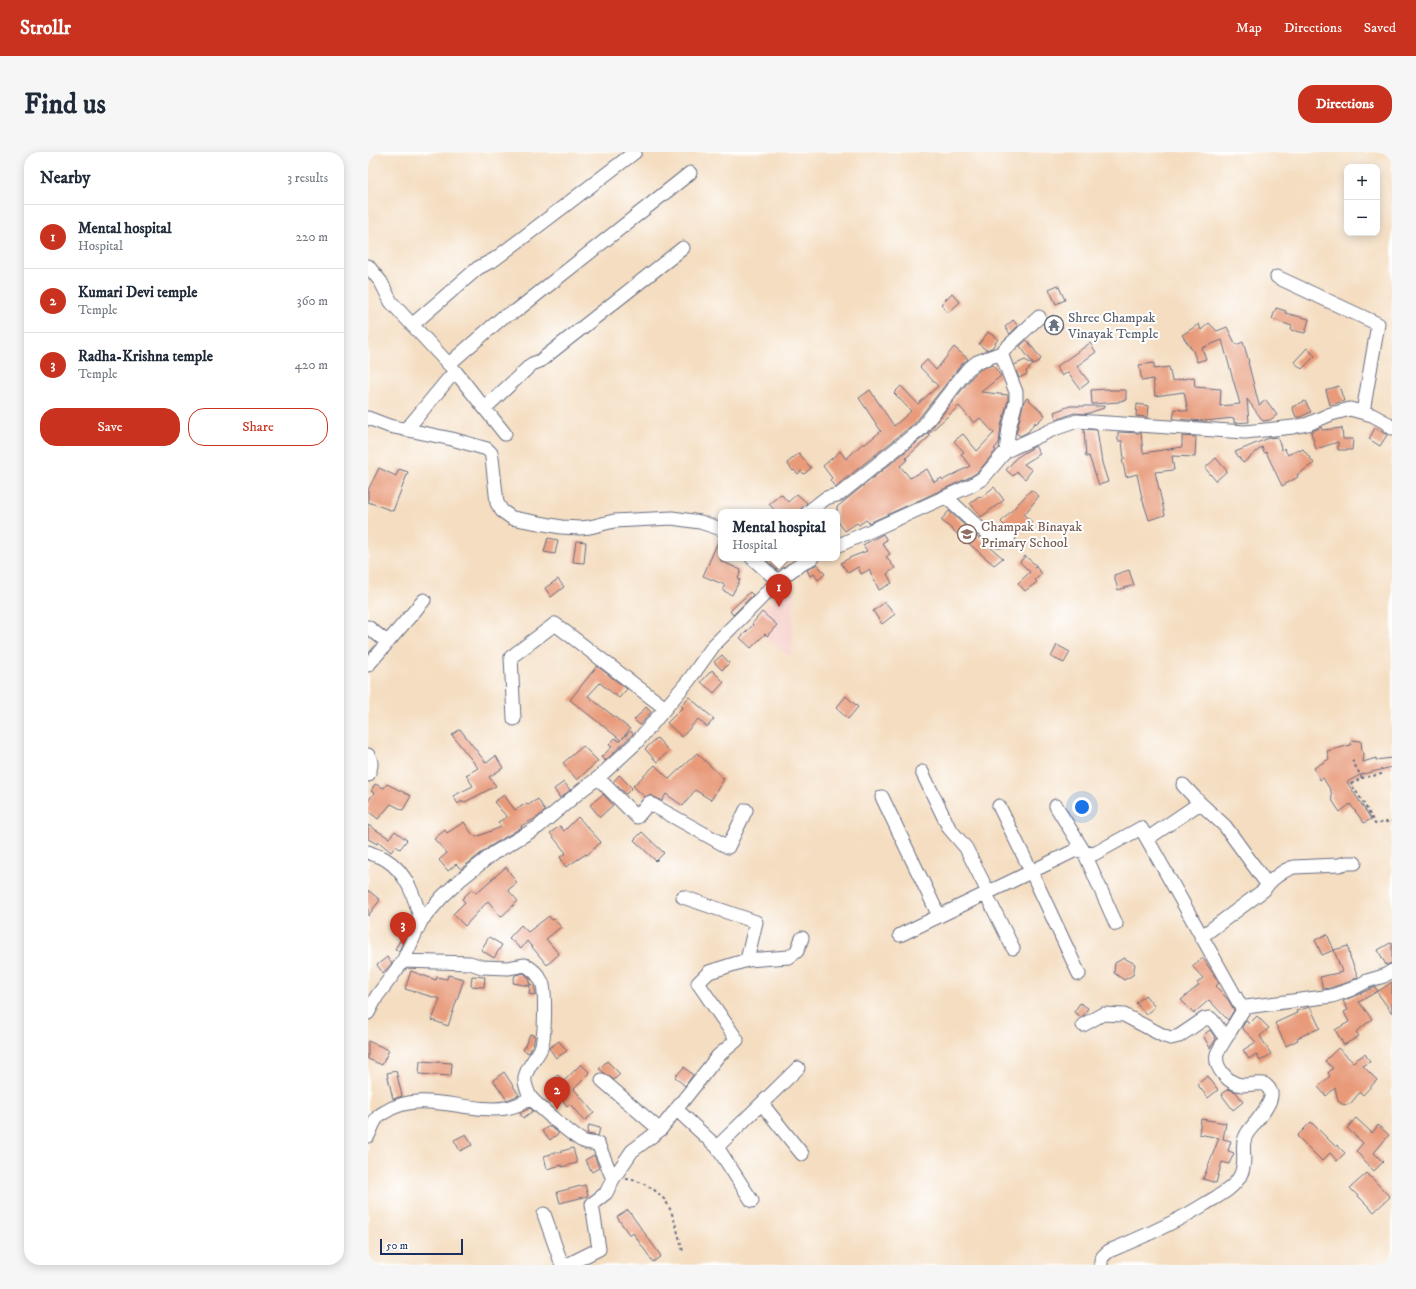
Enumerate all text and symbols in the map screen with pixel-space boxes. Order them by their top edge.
text: Strollr [20,17,71,40]
text: Map [1236,19,1262,37]
text: Directions [1284,19,1342,37]
text: Saved [1364,19,1396,37]
button: Directions [1298,85,1392,123]
text: Find us [24,87,106,122]
map controls [1344,164,1380,236]
button: + [1344,164,1380,200]
text: Nearby [40,167,90,189]
text: 3 results [287,170,328,186]
button: − [1344,200,1380,236]
text: Mental hospital [78,219,172,238]
text: 1 [51,229,55,245]
text: 220 m [296,229,328,245]
text: Hospital [78,238,123,254]
text: Kumari Devi temple [78,283,197,302]
text: 2 [50,293,56,309]
text: 360 m [297,293,328,309]
text: Temple [78,302,117,318]
place label: Shree Champak Vinayak Temple [1067,309,1159,343]
temple icon: Shree Champak Vinayak Temple [1043,314,1065,336]
text: Radha-Krishna temple [78,347,213,366]
text: 3 [51,357,55,373]
text: 420 m [295,357,328,373]
text: Temple [78,366,117,382]
button: Save [40,408,180,446]
button: Share [188,408,328,446]
popup [718,509,840,561]
text: Mental hospital [732,518,826,537]
place label: Champak Binayak Primary School [981,518,1082,552]
school or university icon: Champak Binayak Primary School [956,523,978,545]
text: Hospital [732,537,777,553]
pin: 1 [766,574,792,607]
your location [1072,797,1092,817]
pin: 3 [390,912,416,945]
pin: 2 [544,1077,570,1110]
scale bar [380,1237,463,1256]
text: 50 m [386,1239,408,1253]

